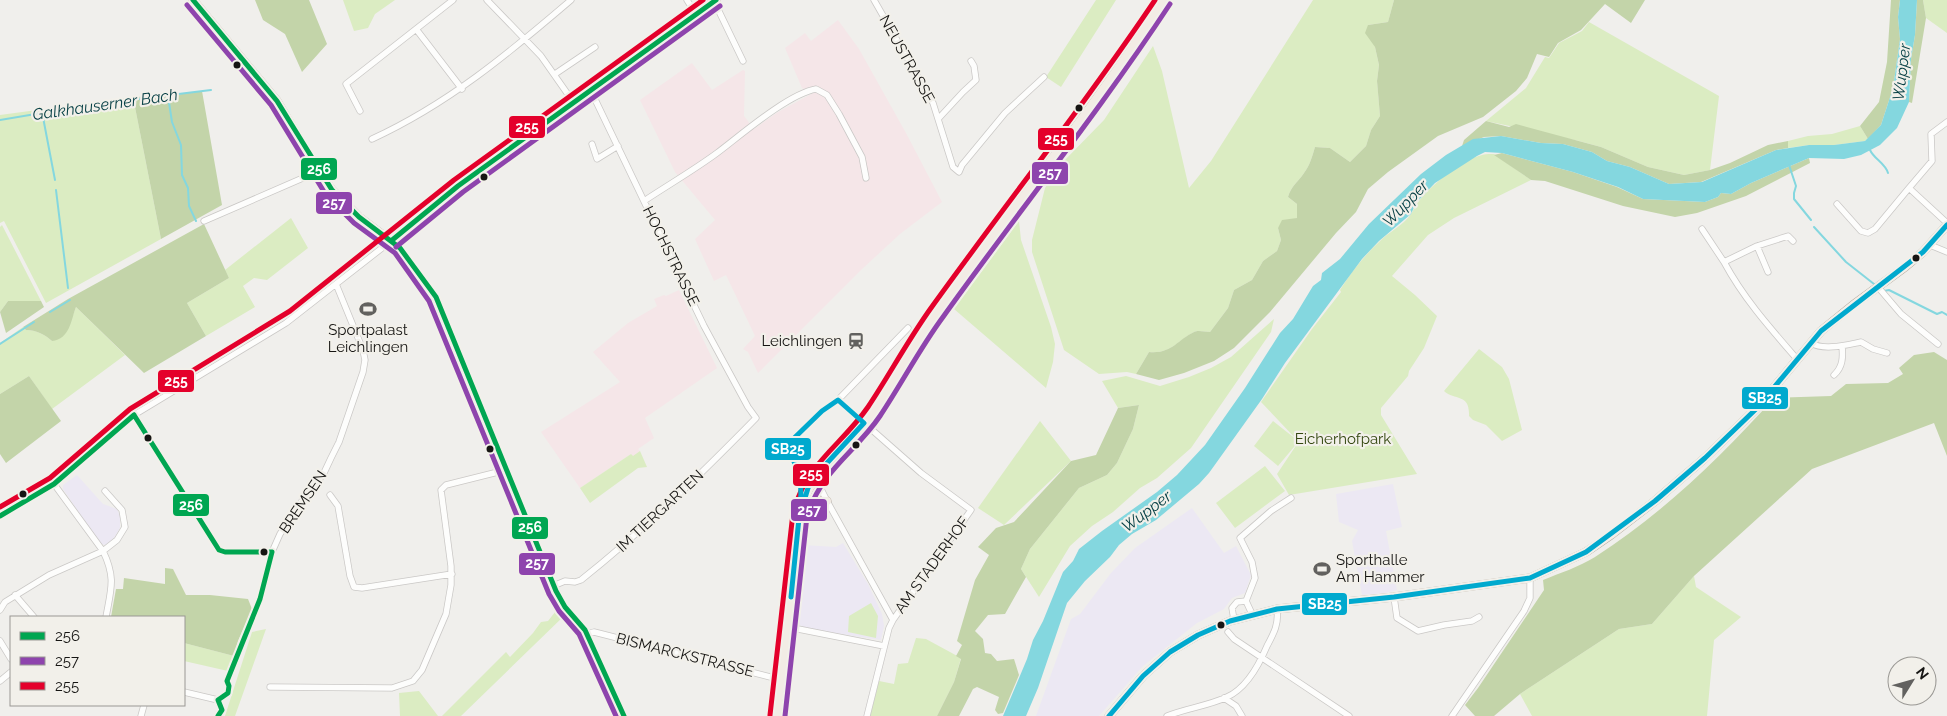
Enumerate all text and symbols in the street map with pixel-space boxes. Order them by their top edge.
street label: NEUSTRASSE [876,12,938,106]
water label: Wupper [1889,42,1914,102]
unlabelled marker [232,60,242,70]
water label: Galkhauserner Bach [31,85,179,124]
unlabelled marker [1074,103,1084,113]
line badge: 255 [508,115,546,139]
text: 255 [515,119,539,135]
line badge: 255 [1037,127,1075,151]
text: 255 [1044,131,1068,147]
line badge: 256 [300,157,338,181]
text: 256 [307,161,331,177]
line badge: 257 [1031,161,1069,185]
text: 257 [1038,165,1062,181]
unlabelled marker [479,172,489,182]
water label: Wupper [1379,176,1432,231]
line badge: 257 [315,191,353,215]
text: 257 [322,195,346,211]
street label: HOCHSTRASSE [639,203,703,309]
unlabelled marker [1911,253,1921,263]
sports icon: Sportpalast Leichlingen [358,299,378,319]
place label: Sportpalast Leichlingen [328,321,408,356]
station icon: Leichlingen [846,331,866,351]
place label: Leichlingen [761,332,842,350]
line badge: 255 [157,369,195,393]
text: 255 [164,373,188,389]
line badge: SB25 [1741,386,1789,410]
text: SB25 [1748,390,1782,406]
park label: Eicherhofpark [1295,430,1391,448]
unlabelled marker [143,433,153,443]
line badge: SB25 [764,437,812,461]
unlabelled marker [851,440,861,450]
text: SB25 [771,441,805,457]
unlabelled marker [485,444,495,454]
line badge: 255 [792,463,830,487]
street label: IM TIERGARTEN [613,466,707,556]
text: 255 [799,466,823,482]
street label: BREMSEN [275,467,331,537]
water label: Wupper [1118,486,1175,536]
unlabelled marker [18,489,28,499]
line badge: 256 [172,493,210,517]
text: 256 [179,497,203,513]
line badge: 257 [790,498,828,522]
text: 257 [797,502,821,518]
street label: AM STADERHOF [891,513,973,617]
line badge: 256 [511,516,549,540]
text: 256 [518,519,542,535]
unlabelled marker [259,547,269,557]
place label: Sporthalle Am Hammer [1336,551,1425,586]
line badge: 257 [518,552,556,576]
text: 257 [525,555,549,571]
sports icon: Sporthalle Am Hammer [1312,559,1332,579]
line badge: SB25 [1301,592,1348,616]
text: SB25 [1308,596,1342,612]
legend [10,616,185,706]
unlabelled marker [1216,620,1226,630]
text: 256 [55,627,80,645]
street label: BISMARCKSTRASSE [614,629,756,681]
text: 257 [55,652,79,670]
north arrow [1887,656,1937,706]
text: N [1913,664,1932,682]
text: 255 [55,677,79,695]

